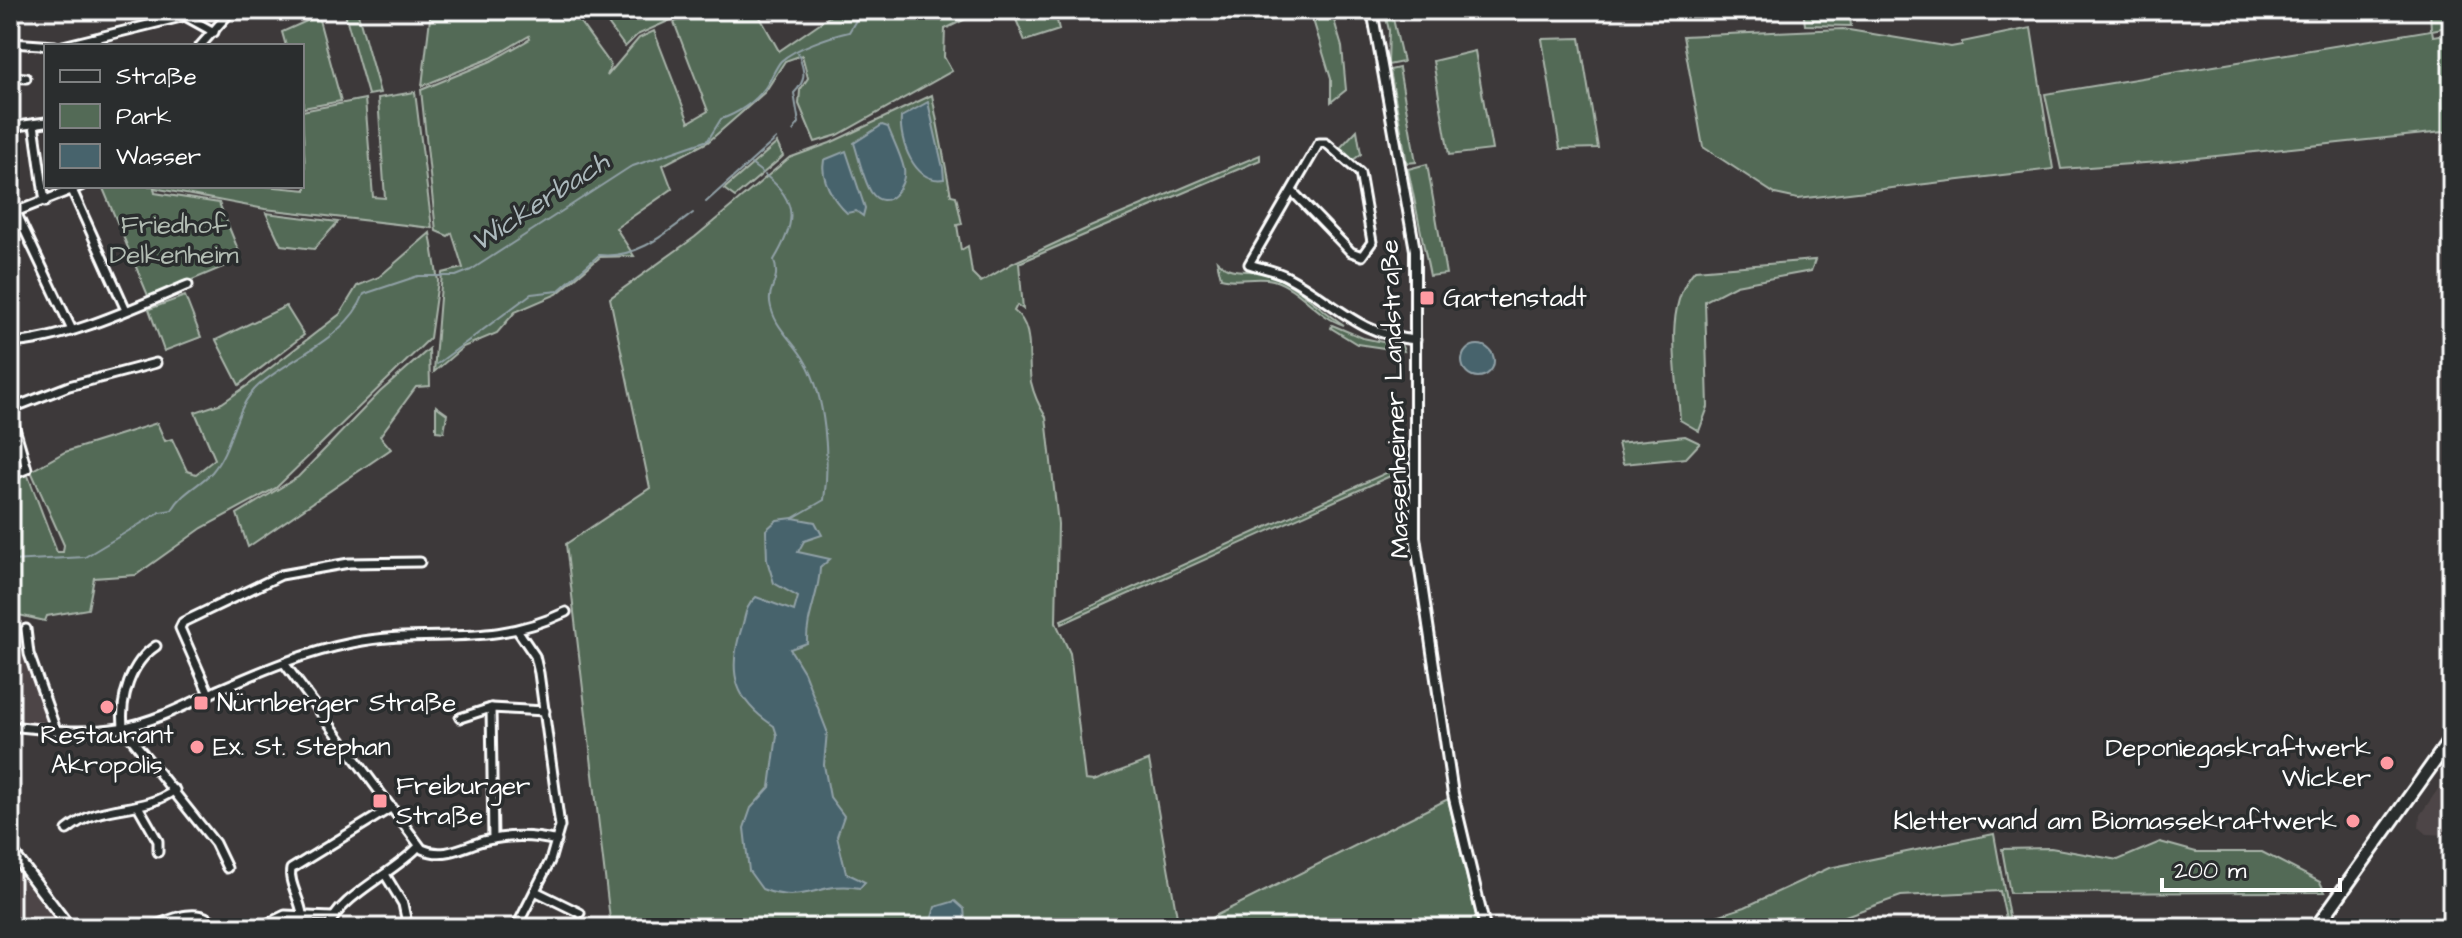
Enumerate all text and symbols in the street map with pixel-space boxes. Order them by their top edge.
legend [44,44,304,188]
text: Straße [116,60,197,94]
text: Park [116,100,172,134]
text: Wasser [116,140,201,174]
water label: Wickerbach [463,142,618,261]
park label: Friedhof Delkenheim [109,207,239,273]
street label: Massenheimer Landstraße [1371,239,1419,559]
place label: Gartenstadt [1443,280,1587,316]
marker: Gartenstadt [1418,289,1436,307]
place label: Nürnberger Straße [217,685,456,723]
marker: Nürnberger Straße [192,694,210,712]
marker: Restaurant Akropolis [98,698,116,716]
place label: Restaurant Akropolis [40,717,174,783]
place label: Ex. St. Stephan [213,729,391,765]
place label: Deponiegaskraftwerk Wicker [2105,730,2371,796]
marker: Ex. St. Stephan [188,738,206,756]
marker: Deponiegaskraftwerk Wicker [2378,754,2396,772]
place label: Freiburger Straße [396,768,530,834]
marker: Freiburger Straße [371,792,389,810]
place label: Kletterwand am Biomassekraftwerk [1893,803,2337,839]
marker: Kletterwand am Biomassekraftwerk [2344,812,2362,830]
scale bar [2162,842,2340,892]
text: 200 m [2174,854,2247,888]

